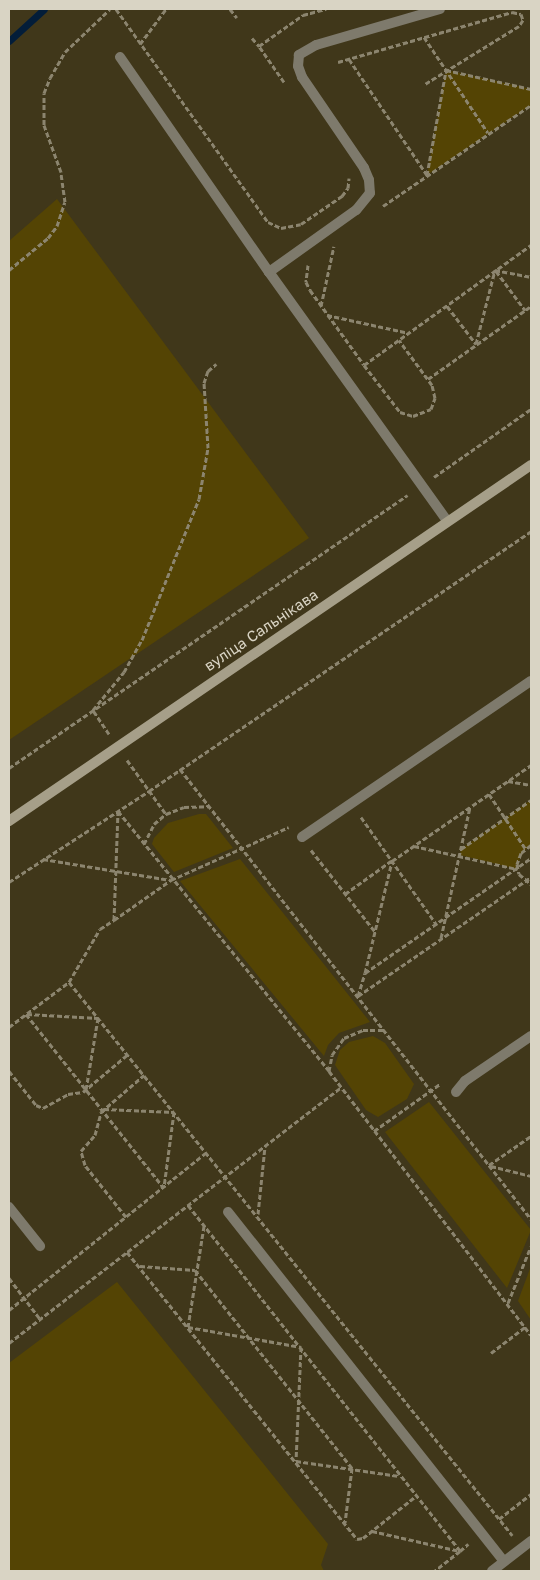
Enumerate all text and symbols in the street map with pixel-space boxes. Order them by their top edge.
street label: вуліца Сальнікава [201,585,321,675]

